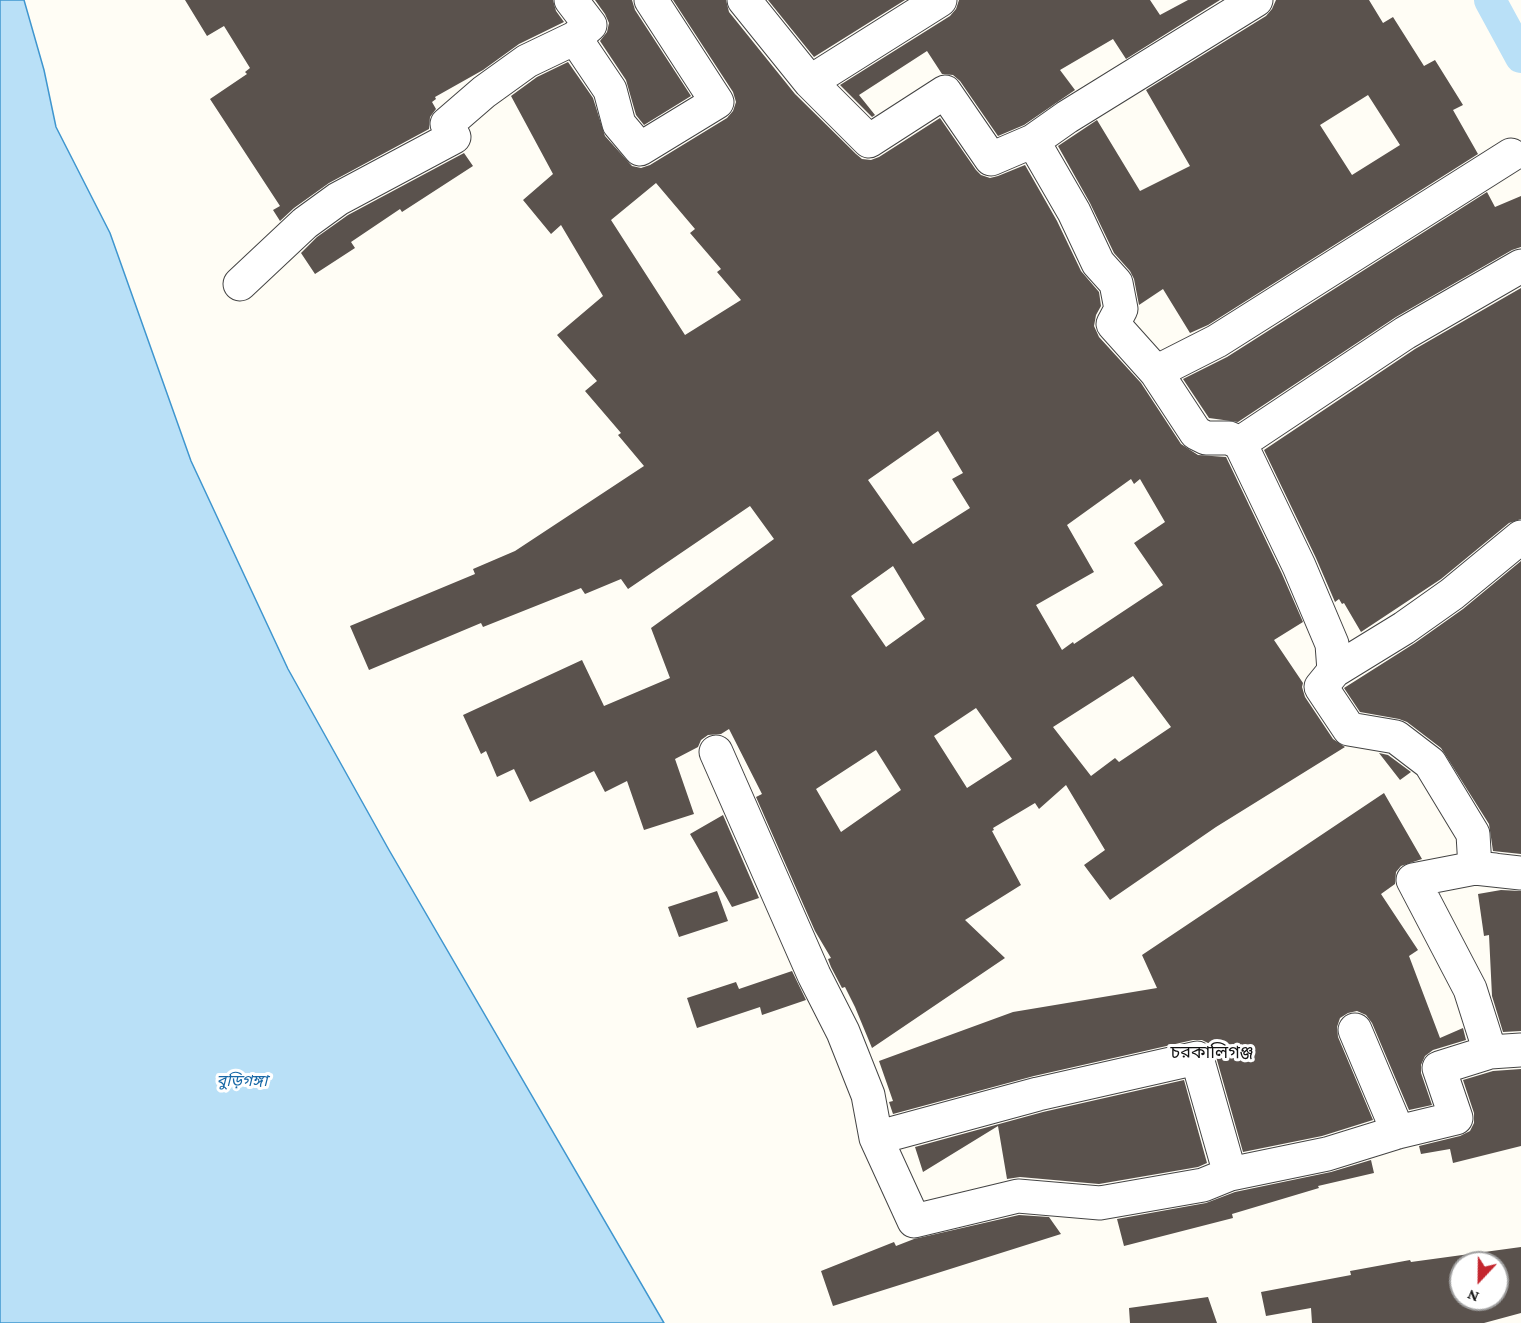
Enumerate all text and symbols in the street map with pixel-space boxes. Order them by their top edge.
district label: চরকালিগঞ্জ [1170,1041,1254,1063]
water label: বুড়িগঙ্গা [217,1071,267,1091]
north arrow [1449,1251,1509,1311]
text: N [1465,1286,1481,1306]

